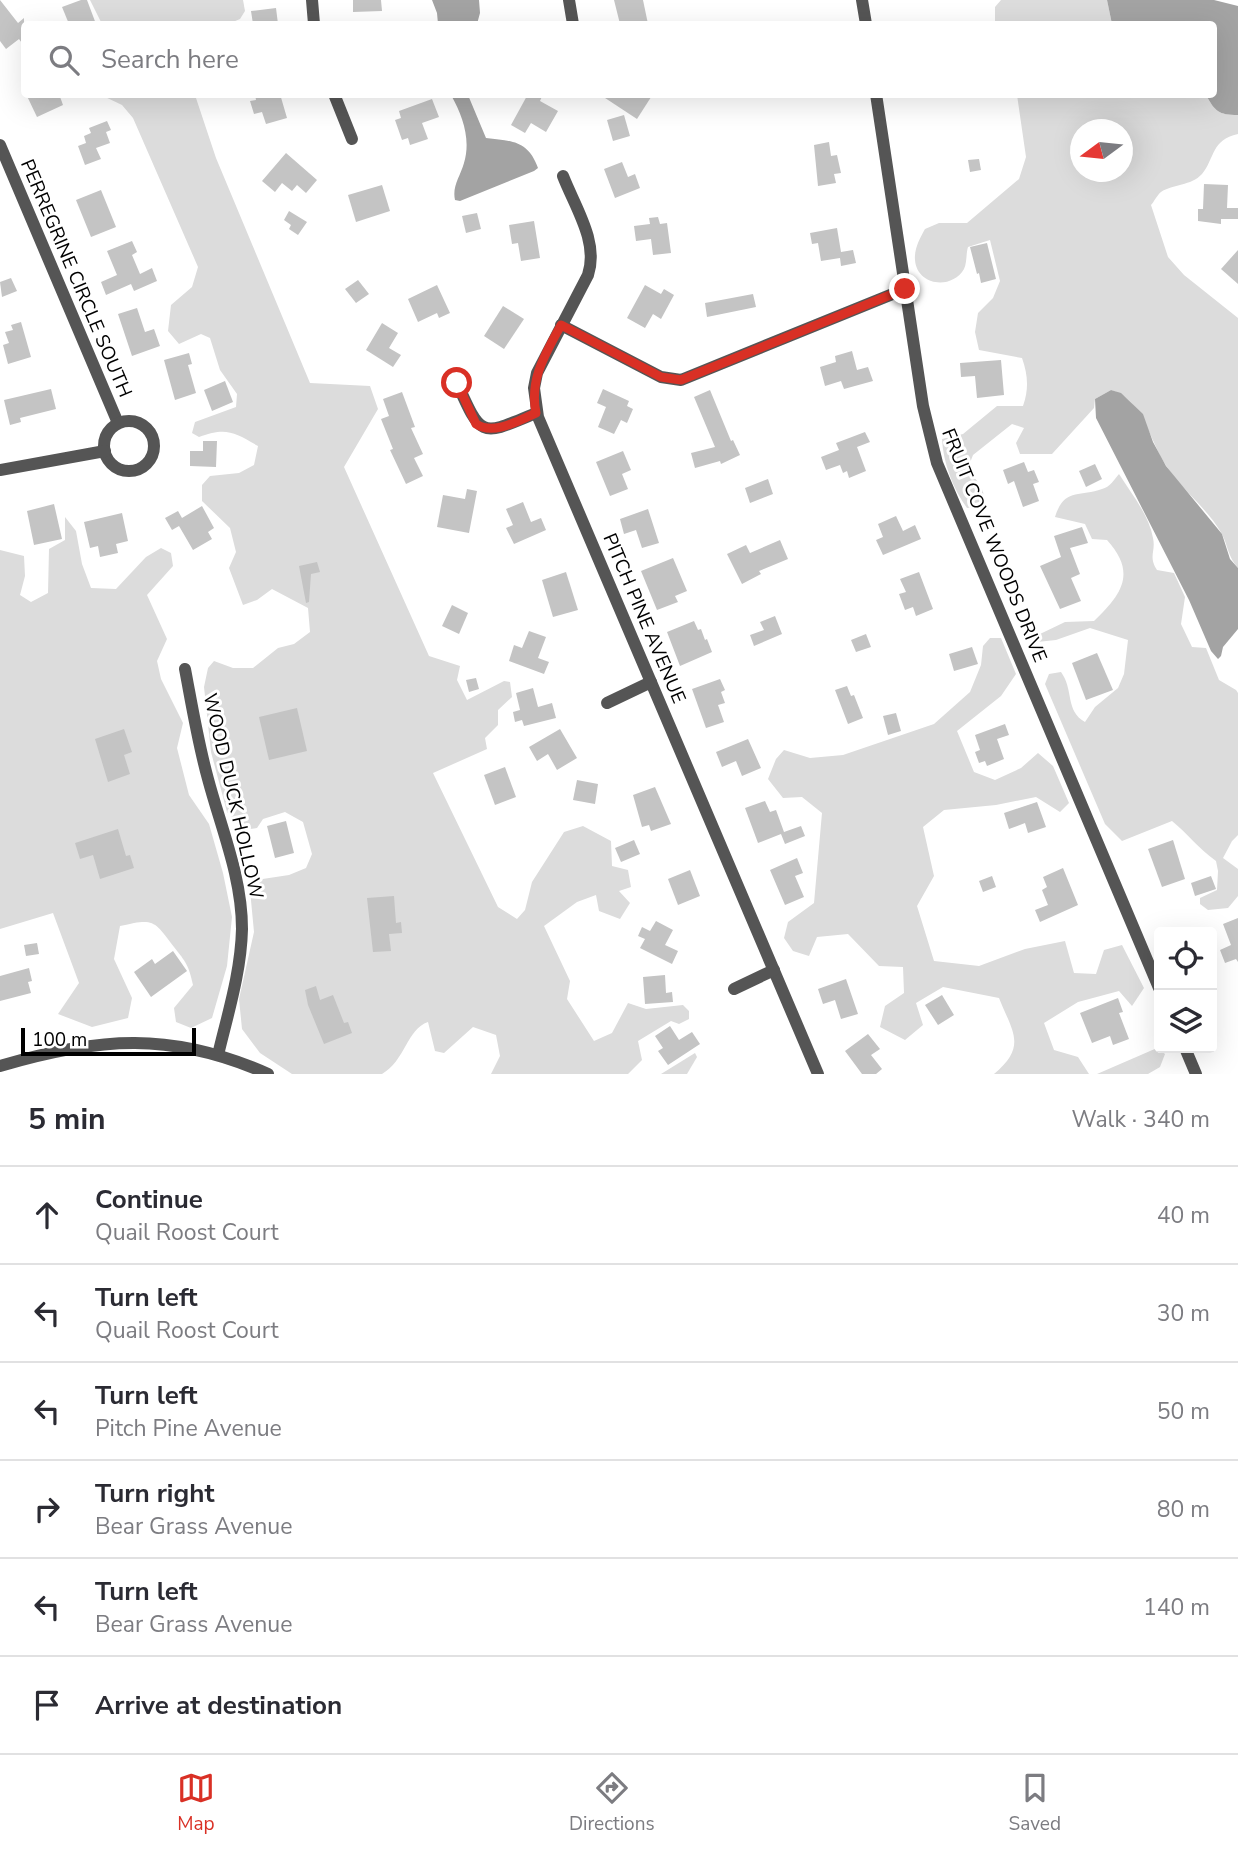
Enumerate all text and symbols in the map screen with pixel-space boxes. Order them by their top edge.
search box [21,21,1217,98]
icon: search [45,41,83,79]
text: Search here [101,42,239,77]
north arrow [1070,119,1133,182]
street label: PERREGRINE CIRCLE SOUTH [14,155,138,401]
route end [889,273,920,304]
route start [441,367,472,398]
street label: FRUIT COVE WOODS DRIVE [935,425,1053,666]
street label: PITCH PINE AVENUE [596,529,692,707]
street label: WOOD DUCK HOLLOW [197,691,269,902]
map controls [1154,927,1217,1053]
button: locate [1154,927,1217,990]
button: layers [1154,990,1217,1053]
scale bar [21,1025,196,1057]
text: 100 m [32,1027,87,1053]
text: 5 min [28,1099,106,1140]
text: Walk · 340 m [1071,1104,1210,1135]
text: Continue [95,1182,203,1217]
icon: ahead [28,1196,66,1234]
text: 40 m [1157,1200,1210,1231]
text: Quail Roost Court [95,1217,279,1248]
text: Turn left [95,1280,198,1315]
icon: left [28,1294,66,1332]
text: 30 m [1157,1298,1210,1329]
text: Quail Roost Court [95,1315,279,1346]
text: Turn left [95,1378,198,1413]
icon: left [28,1392,66,1430]
text: 50 m [1157,1396,1210,1427]
text: Pitch Pine Avenue [95,1413,282,1444]
text: Turn right [95,1476,214,1511]
icon: right [28,1490,66,1528]
text: 80 m [1157,1494,1210,1525]
text: Bear Grass Avenue [95,1511,292,1542]
text: Turn left [95,1574,198,1609]
icon: left [28,1588,66,1626]
text: 140 m [1143,1592,1210,1623]
text: Bear Grass Avenue [95,1609,292,1640]
icon: arrive [28,1686,66,1724]
text: Arrive at destination [95,1688,342,1723]
tab: Map [177,1769,215,1837]
tab: Directions [569,1769,655,1837]
tab: Saved [1009,1769,1061,1837]

